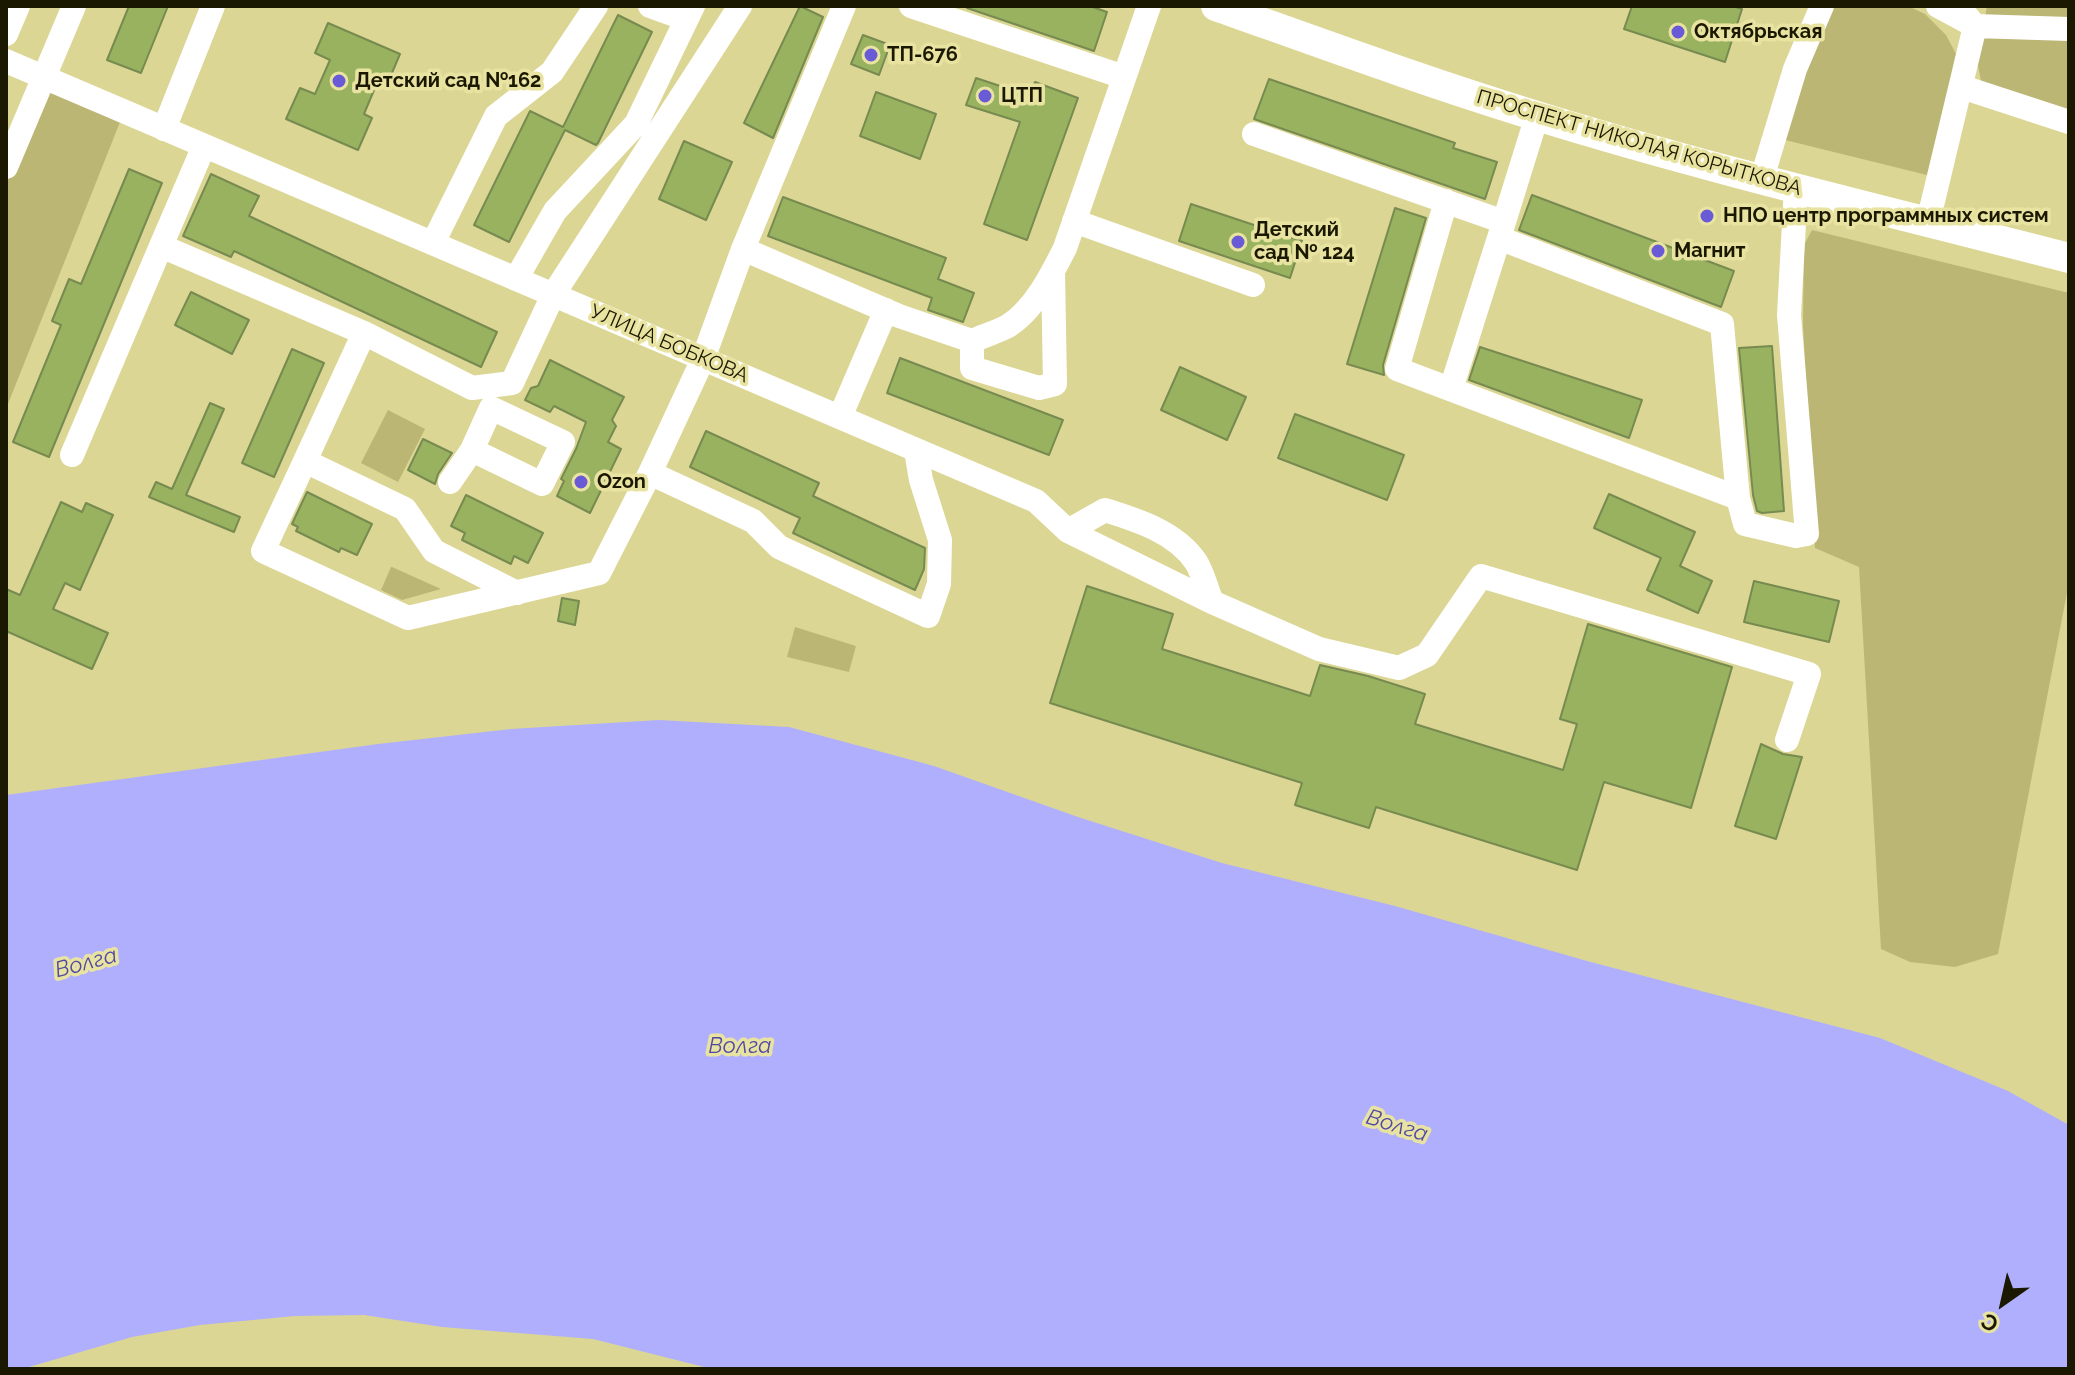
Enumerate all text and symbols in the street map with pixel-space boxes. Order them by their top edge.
place label: Октябрьская [1694,20,1823,44]
marker: Октябрьская [1669,23,1687,41]
place label: ТП-676 [887,43,958,67]
marker: ТП-676 [862,46,880,64]
place label: Детский сад №162 [355,69,541,93]
marker: Детский сад №162 [330,72,348,90]
place label: ЦТП [1001,84,1043,108]
street label: ПРОСПЕКТ НИКОЛАЯ КОРЫТКОВА [1474,85,1804,201]
marker: ЦТП [976,87,994,105]
place label: НПО центр программных систем [1723,204,2049,228]
marker: НПО центр программных систем [1698,207,1716,225]
place label: Детский сад № 124 [1254,218,1355,265]
marker: Детский сад № 124 [1229,233,1247,251]
place label: Магнит [1674,239,1745,263]
marker: Магнит [1649,242,1667,260]
street label: УЛИЦА БОБКОВА [586,300,752,388]
place label: Ozon [597,470,646,494]
marker: Ozon [572,473,590,491]
water label: Волга [52,942,120,984]
water label: Волга [709,1033,771,1059]
water label: Волга [1363,1104,1431,1148]
north arrow [1963,1263,2043,1343]
text: С [1976,1308,2003,1338]

